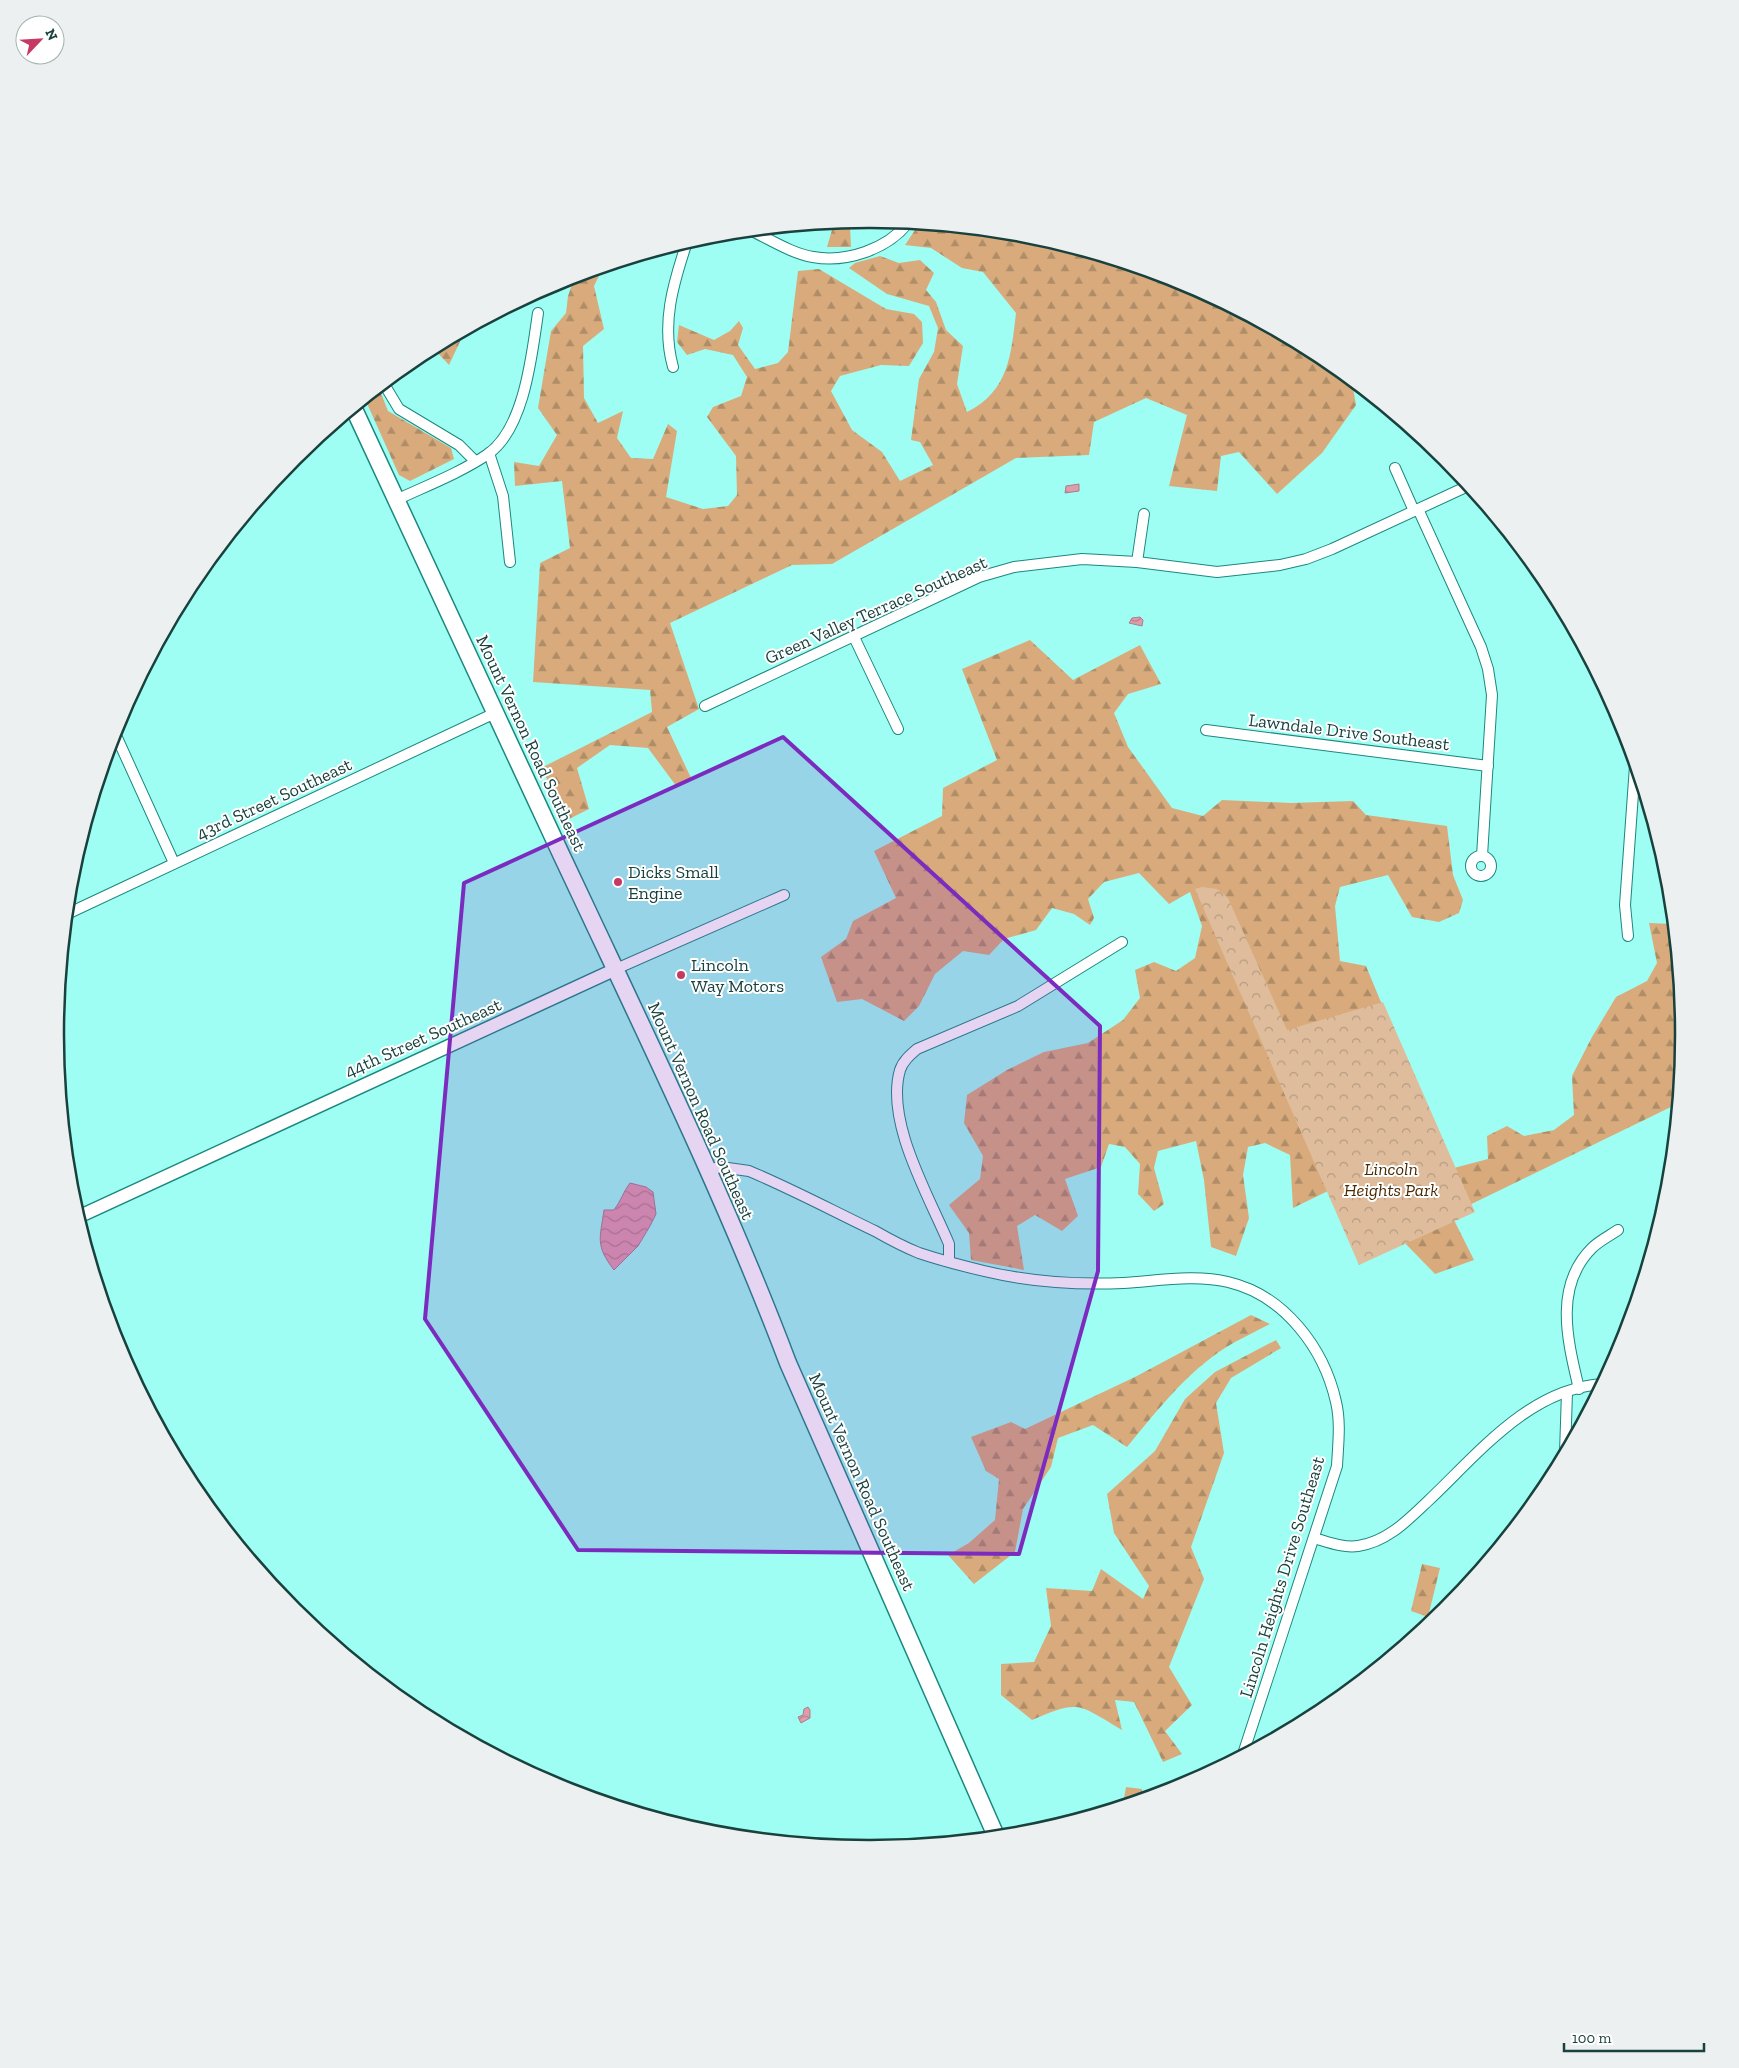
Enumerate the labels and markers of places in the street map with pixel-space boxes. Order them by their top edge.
place label: Dicks Small Engine [628,861,719,904]
marker: Dicks Small Engine [612,876,624,888]
place label: Lincoln Way Motors [691,954,784,997]
marker: Lincoln Way Motors [675,969,687,981]

